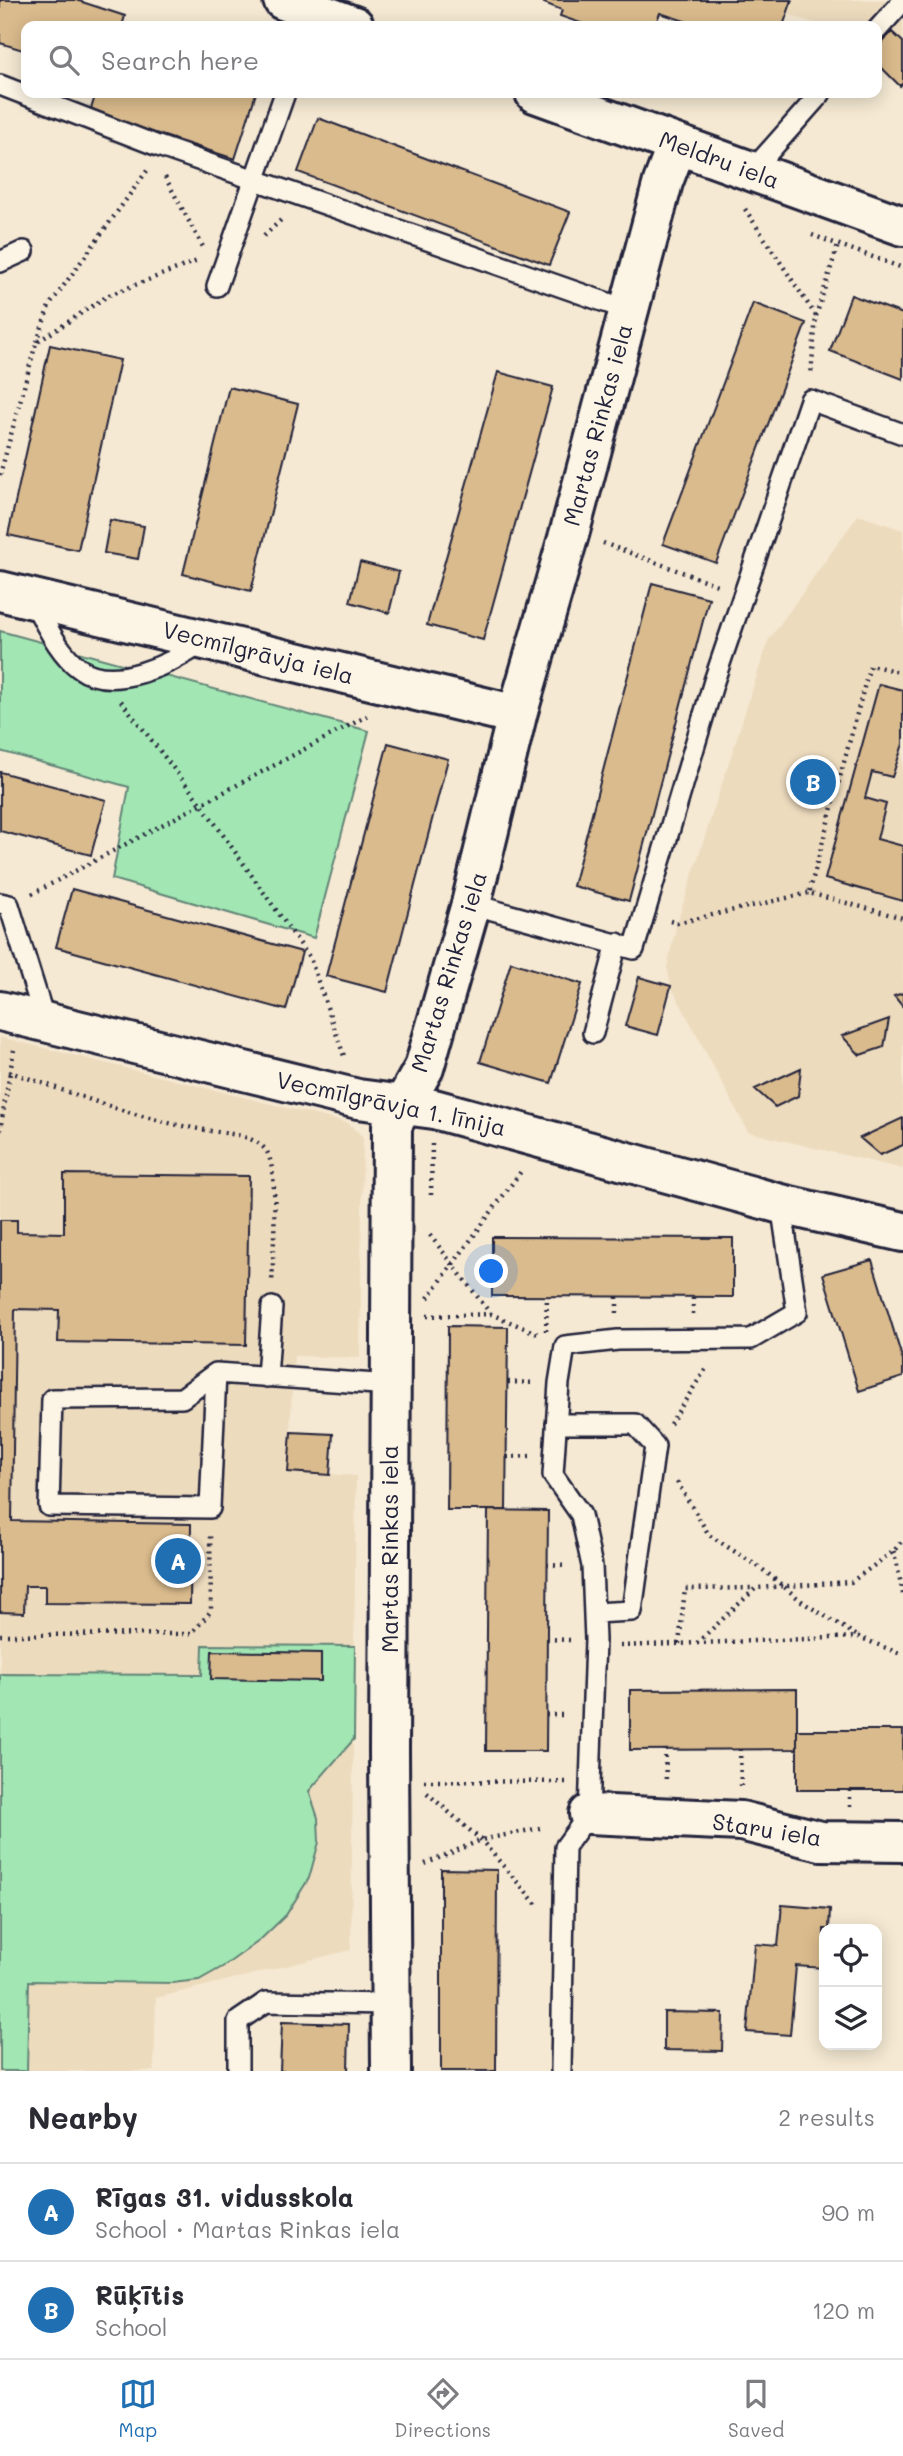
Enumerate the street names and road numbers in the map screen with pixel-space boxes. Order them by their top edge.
street label: Meldru iela [655,123,784,195]
street label: Martas Rinkas iela [556,320,638,529]
street label: Vecmīlgrāvja iela [159,614,357,690]
street label: Martas Rinkas iela [403,868,493,1076]
street label: Vecmīlgrāvja 1. līnija [274,1064,509,1142]
street label: Martas Rinkas iela [374,1445,404,1653]
street label: Staru iela [710,1806,824,1852]

